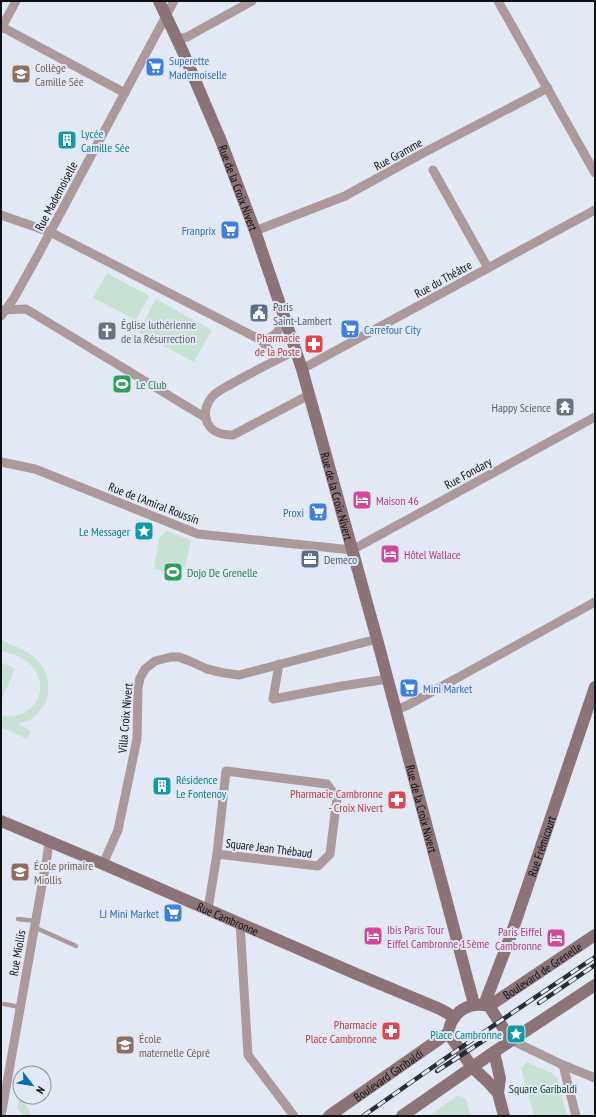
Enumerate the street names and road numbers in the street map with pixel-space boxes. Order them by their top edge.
street label: Rue Gramme [371,135,425,173]
street label: Rue de la Croix Nivert [216,143,262,233]
street label: Rue Mademoiselle [31,159,81,233]
street label: Rue du Théâtre [412,257,474,301]
street label: Rue de la Croix Nivert [318,450,357,542]
street label: Rue Fondary [442,454,495,492]
street label: Rue de l'Amiral Roussin [106,479,202,527]
street label: Villa Croix Nivert [114,682,136,755]
street label: Rue de la Croix Nivert [403,763,441,855]
street label: Rue Frémicourt [524,813,559,878]
street label: Square Jean Thébaud [225,835,313,861]
street label: Rue Cambronne [195,898,261,938]
street label: Rue Miollis [6,929,28,977]
street label: Boulevard de Grenelle [500,939,585,1002]
street label: Boulevard Garibaldi [350,1045,426,1104]

